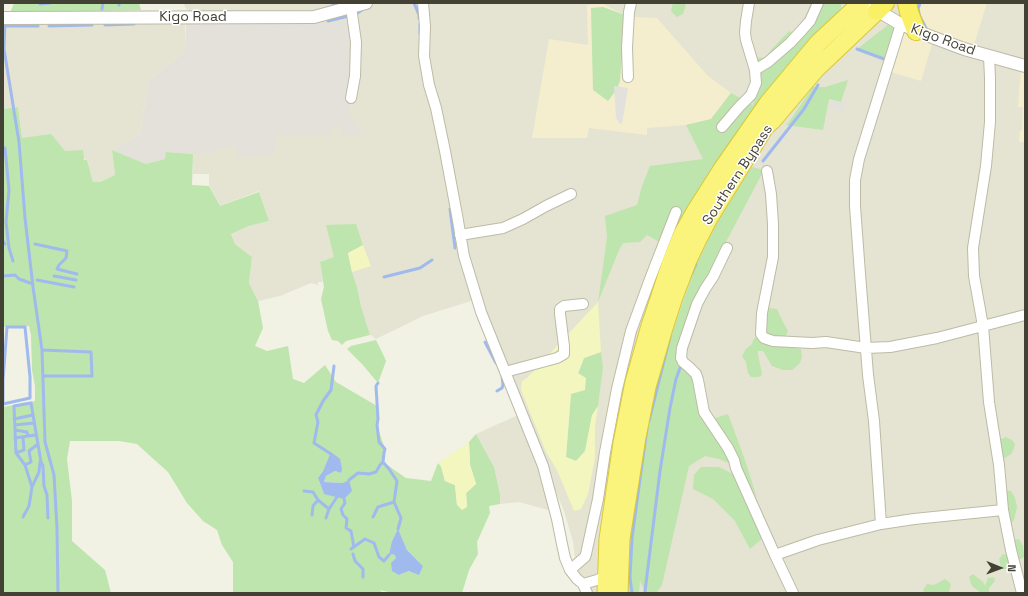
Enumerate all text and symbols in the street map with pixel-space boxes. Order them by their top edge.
street label: Kigo Road [159,9,227,25]
street label: Kigo Road [908,21,978,59]
street label: Southern Bypass [699,122,777,228]
north arrow [980,548,1020,588]
text: N [1005,564,1019,572]

